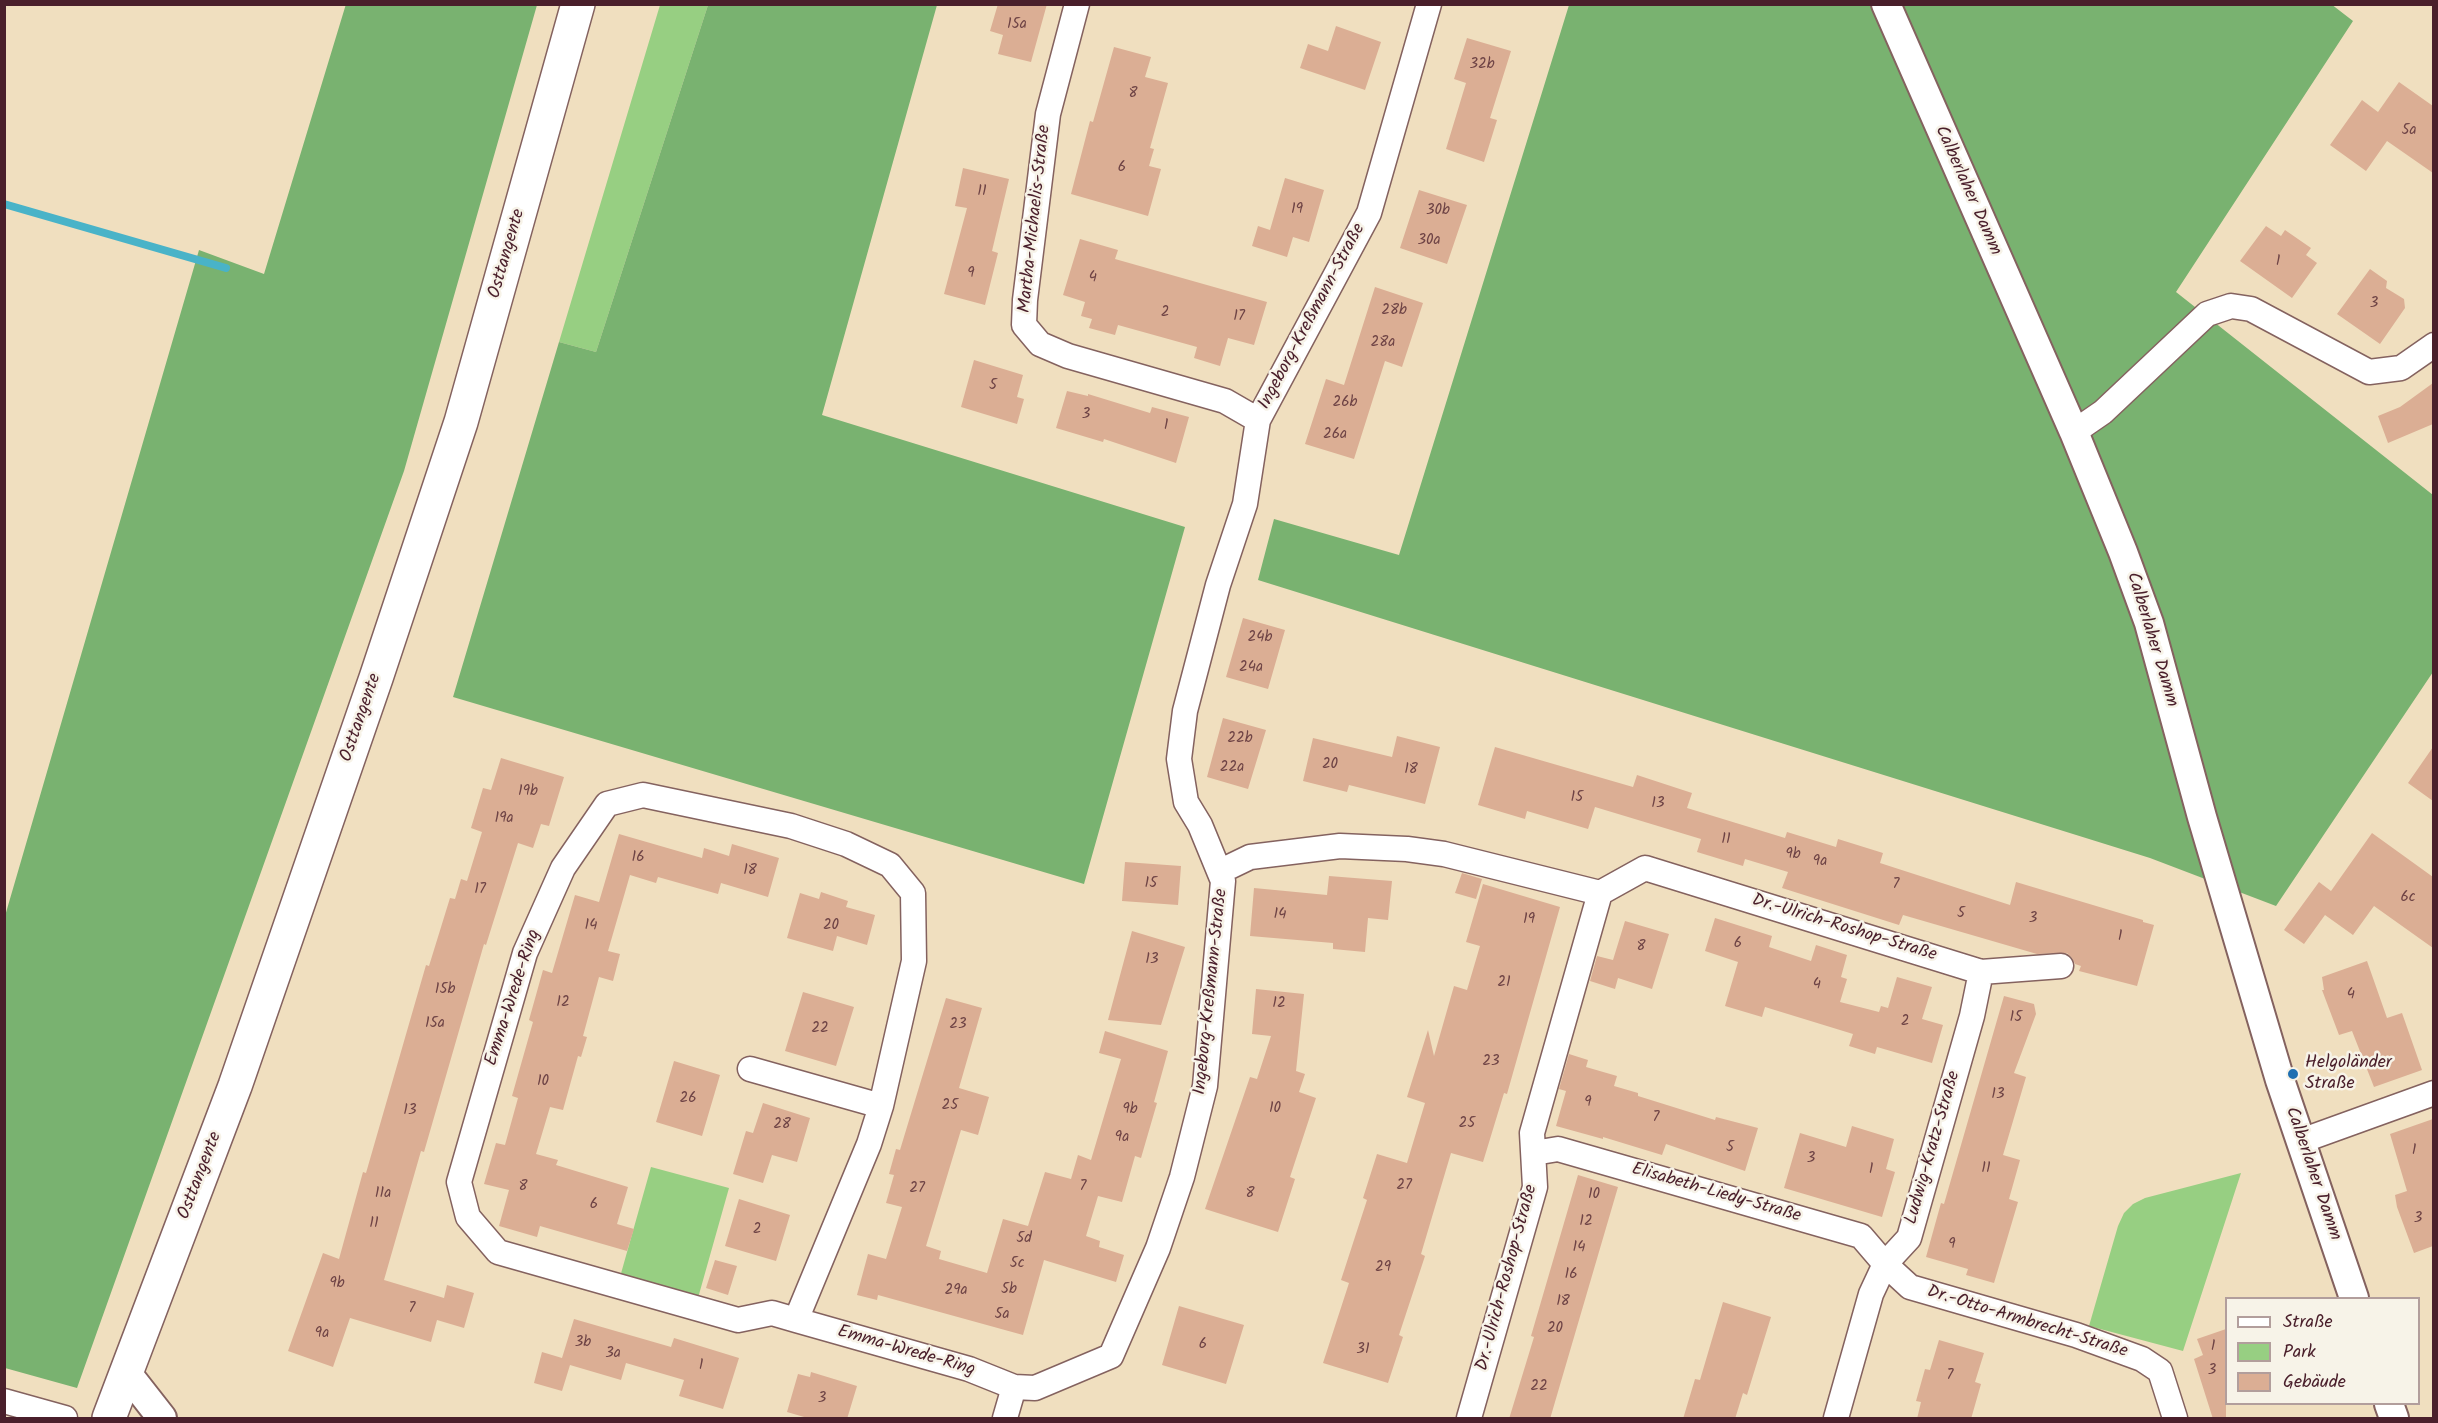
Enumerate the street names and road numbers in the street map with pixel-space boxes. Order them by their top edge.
street label: Calberlaher Damm [1929,123,2005,259]
street label: Martha-Michaelis-Straße [1015,124,1057,314]
street label: Osttangente [485,207,531,301]
street label: Ingeborg-Kreßmann-Straße [1255,220,1371,414]
street label: Calberlaher Damm [2120,570,2182,710]
street label: Osttangente [337,671,387,765]
street label: Ingeborg-Kreßmann-Straße [1190,888,1234,1096]
street label: Dr.-Ulrich-Roshop-Straße [1749,891,1939,967]
street label: Emma-Wrede-Ring [482,927,546,1069]
street label: Ludwig-Kratz-Straße [1902,1069,1966,1227]
street label: Calberlaher Damm [2279,1104,2345,1244]
street label: Osttangente [174,1129,228,1223]
street label: Elisabeth-Liedy-Straße [1629,1159,1803,1229]
street label: Dr.-Ulrich-Roshop-Straße [1473,1182,1543,1374]
street label: Dr.-Otto-Armbrecht-Straße [1924,1282,2130,1364]
street label: Emma-Wrede-Ring [835,1322,977,1382]

